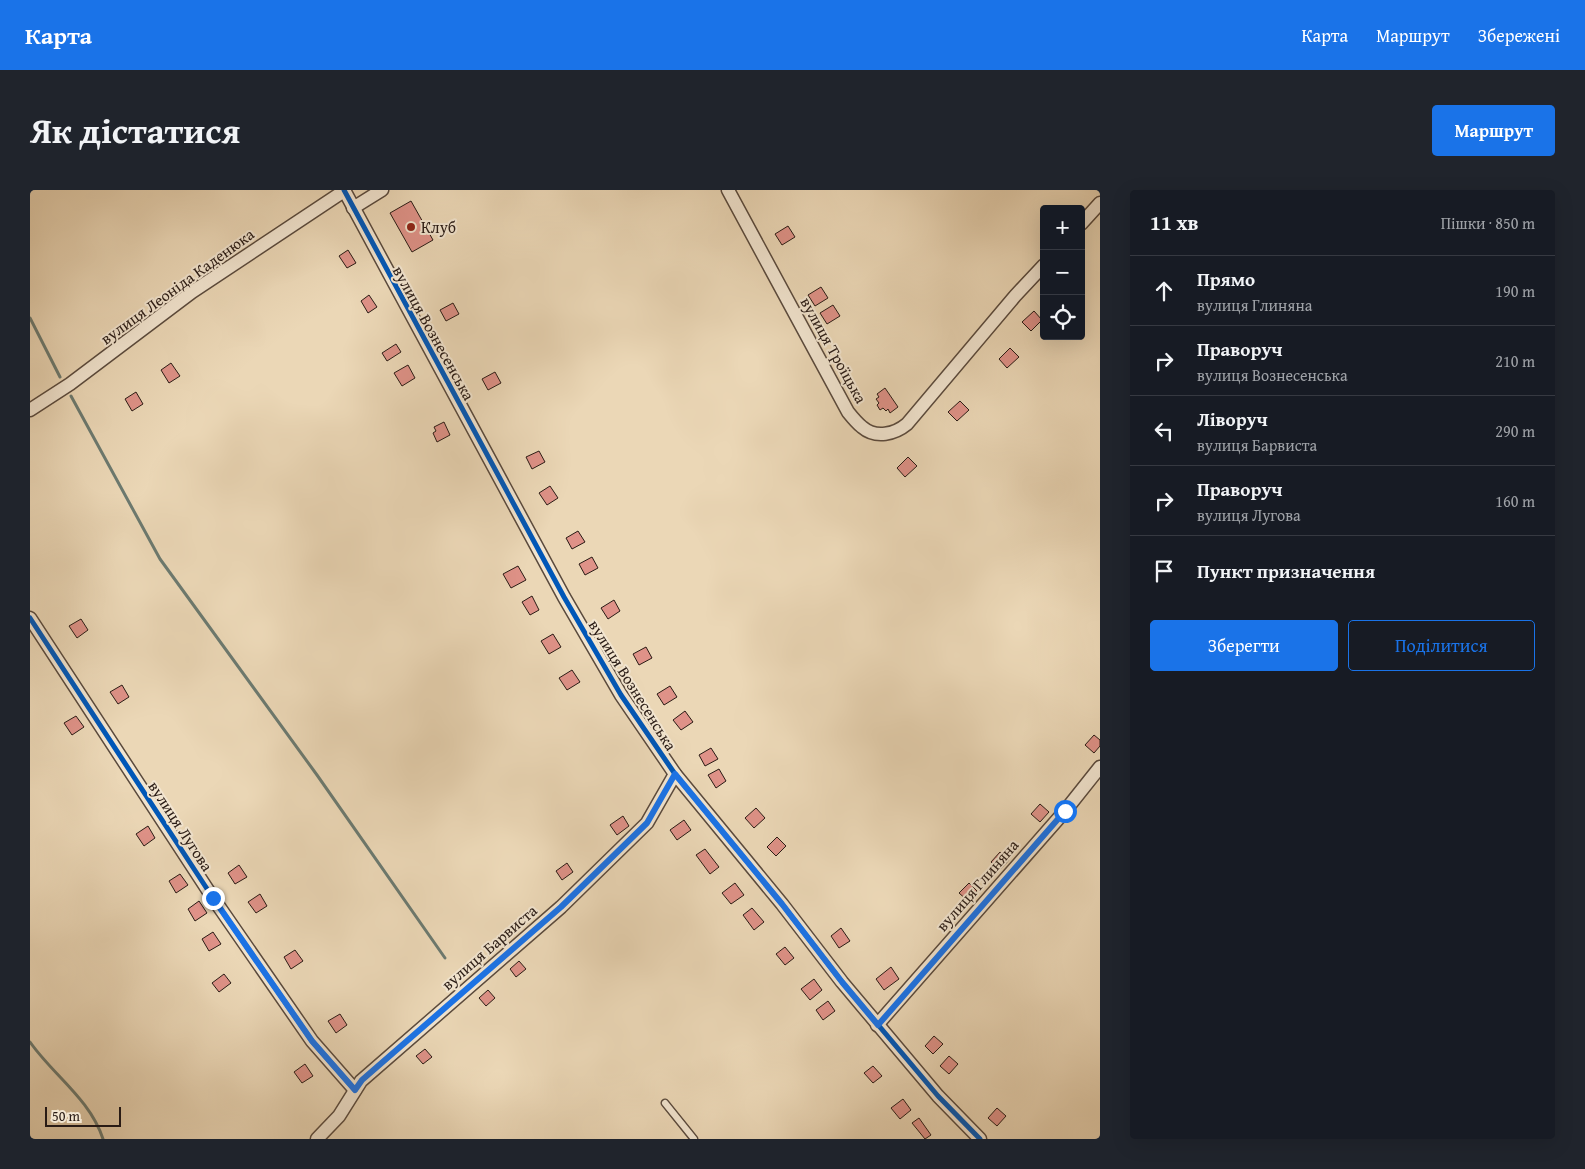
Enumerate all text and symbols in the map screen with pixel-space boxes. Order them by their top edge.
text: Карта [25,18,92,53]
text: Карта [1302,22,1348,49]
text: Маршрут [1376,22,1450,49]
text: Збережені [1478,22,1560,49]
text: Як дістатися [30,105,240,156]
button: Маршрут [1432,105,1555,156]
map controls [1040,205,1085,340]
button: + [1040,205,1085,250]
text: 11 хв [1150,207,1198,238]
text: Пішки · 850 m [1441,211,1535,235]
place label: Клуб [421,215,456,239]
marker: Клуб [405,221,417,233]
street label: вулиця Леоніда Каденюка [95,222,259,350]
button: − [1040,250,1085,295]
street label: вулиця Вознесенська [387,261,481,405]
text: Прямо [1197,265,1255,293]
icon: ahead [1150,277,1178,305]
text: 190 m [1495,279,1535,303]
street label: вулиця Троїцька [795,292,873,408]
text: вулиця Глиняна [1197,293,1312,317]
button: locate [1040,295,1085,340]
text: Праворуч [1197,335,1282,363]
icon: right [1150,347,1178,375]
text: 210 m [1495,349,1535,373]
text: вулиця Вознесенська [1197,363,1348,387]
text: Ліворуч [1197,405,1268,433]
icon: left [1150,417,1178,445]
text: 290 m [1495,419,1535,443]
text: вулиця Барвиста [1197,433,1317,457]
text: Праворуч [1197,475,1282,503]
icon: right [1150,487,1178,515]
text: 160 m [1495,489,1535,513]
text: вулиця Лугова [1197,503,1301,527]
icon: arrive [1150,557,1178,585]
text: Пункт призначення [1197,557,1375,585]
street label: вулиця Вознесенська [583,615,683,755]
button: Зберегти [1150,620,1338,671]
button: Поділитися [1348,620,1535,671]
street label: вулиця Лугова [143,776,220,876]
route start [1054,800,1077,823]
street label: вулиця Глиняна [930,833,1024,936]
route end [202,887,225,910]
street label: вулиця Барвиста [436,898,542,995]
scale bar [45,1104,121,1127]
text: 50 m [52,1106,80,1126]

